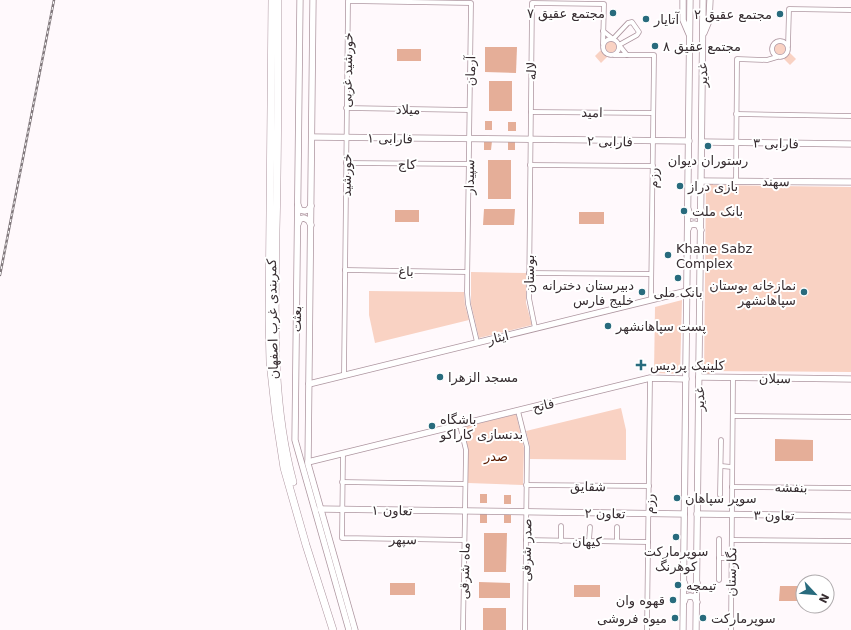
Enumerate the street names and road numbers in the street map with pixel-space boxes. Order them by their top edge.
street label: خورشید غربی [339,32,357,108]
street label: آرمان [462,54,479,86]
street label: لاله [524,62,539,80]
street label: غدیر [695,62,711,88]
street label: میلاد [396,102,420,117]
street label: امید [581,105,603,120]
street label: فارابی ۱ [367,131,413,147]
street label: فارابی ۲ [587,134,633,150]
street label: فارابی ۳ [753,136,799,152]
street label: خورشید [339,154,355,196]
street label: کاج [398,157,417,173]
street label: سپیدار [462,159,478,196]
street label: رزم [646,168,662,188]
street label: سهند [762,174,790,190]
street label: بوستان [522,255,538,293]
street label: کمربندی غرب اصفهان [264,258,282,379]
street label: باغ [398,264,414,280]
street label: بعثت [289,306,304,332]
street label: ایثار [485,328,511,349]
street label: سبلان [759,371,791,386]
street label: غدیر [692,386,708,412]
street label: فاتح [531,396,556,416]
street label: شقایق [570,479,606,495]
street label: بنفشه [775,480,807,495]
street label: رزم [642,494,658,514]
street label: تعاون ۱ [371,503,413,519]
street label: تعاون ۲ [584,506,626,522]
street label: تعاون ۳ [753,508,795,524]
street label: صدر شرقی [518,518,536,582]
street label: سپهر [388,532,417,548]
street label: کیهان [572,534,603,550]
street label: ماه شرقی [457,542,473,600]
street label: نگارستان [724,547,740,597]

